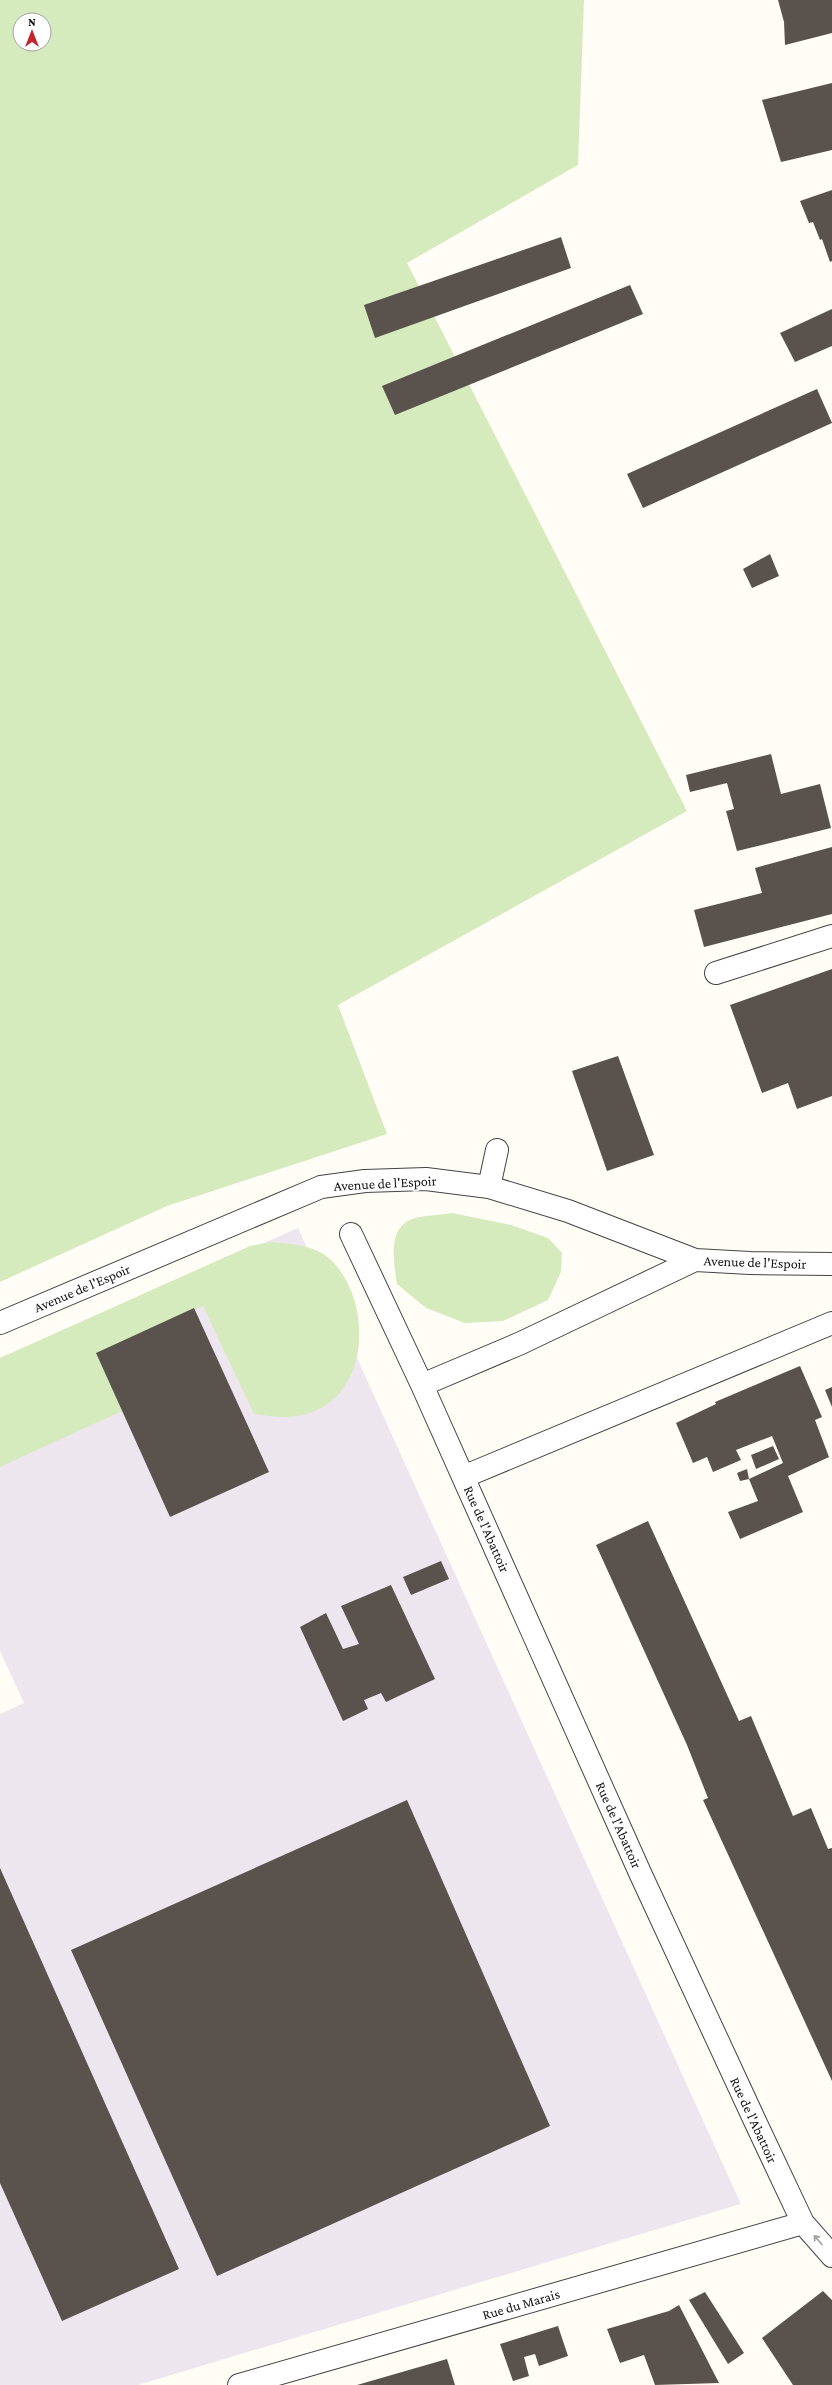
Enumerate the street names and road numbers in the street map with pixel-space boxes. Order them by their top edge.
street label: Avenue de l'Espoir [333,1172,437,1194]
street label: Avenue de l'Espoir [703,1252,807,1272]
street label: Avenue de l'Espoir [32,1261,133,1315]
street label: Rue de l'Abattoir [461,1483,513,1575]
street label: Rue de l'Abattoir [593,1779,645,1871]
street label: Rue de l'Abattoir [727,2074,781,2166]
street label: Rue du Marais [481,2285,561,2323]

